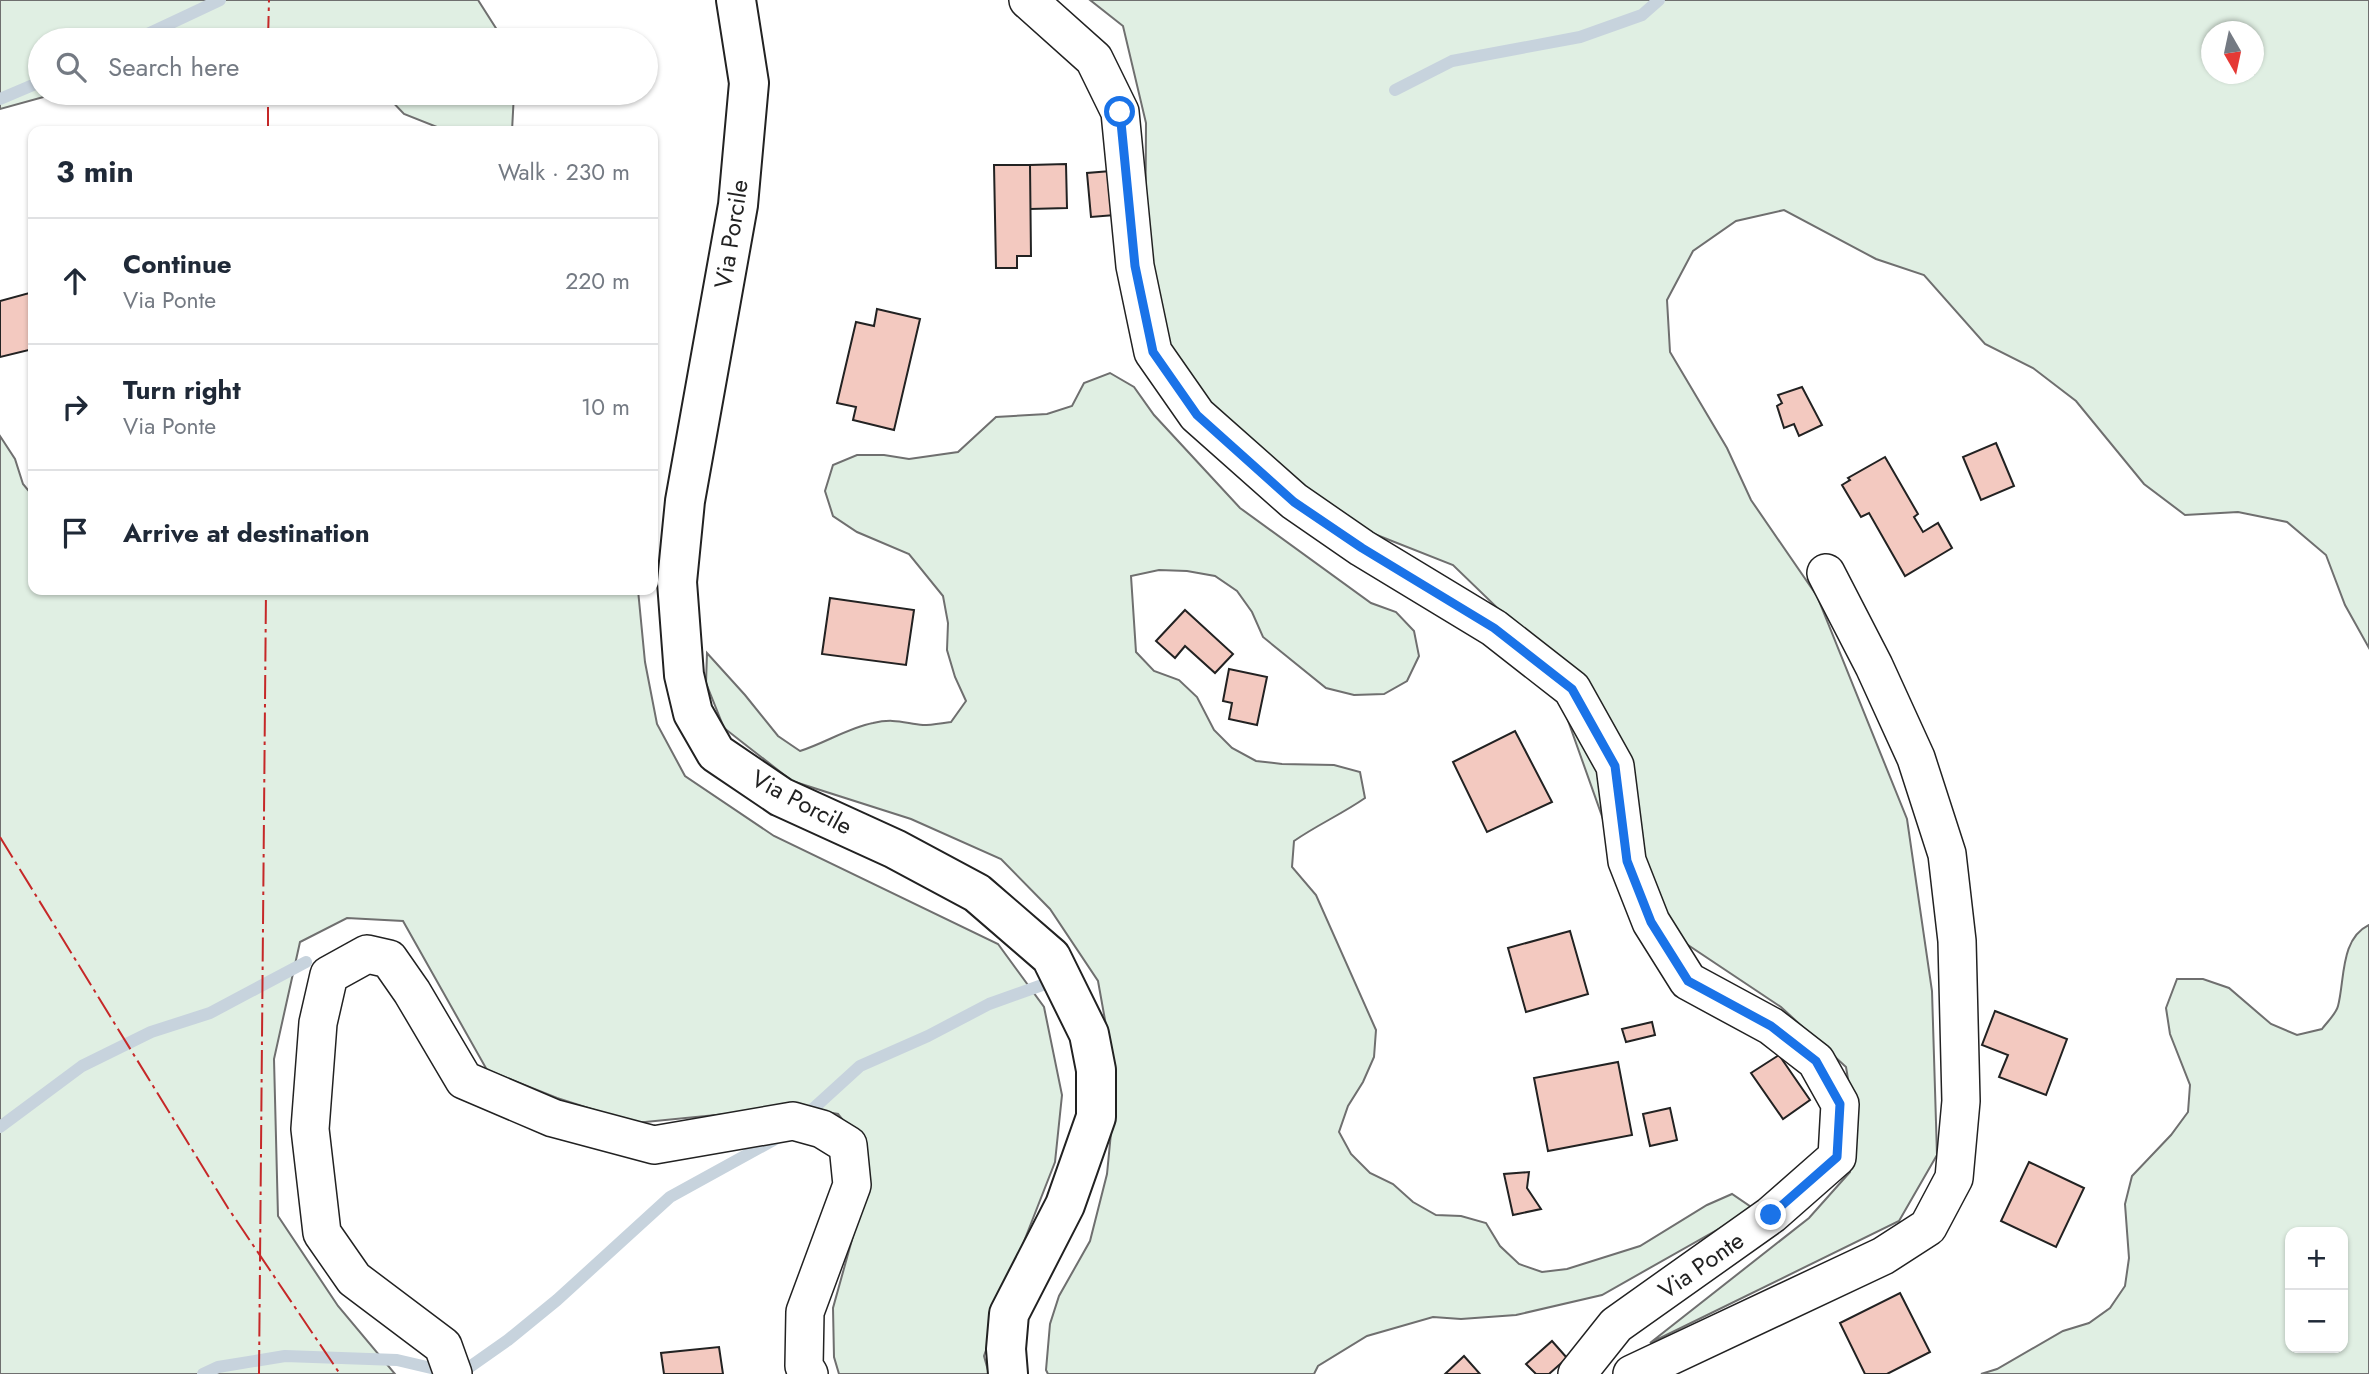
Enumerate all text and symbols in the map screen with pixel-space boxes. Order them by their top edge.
north arrow [2201,21,2264,84]
search box [28,28,658,105]
icon: search [52,48,90,86]
text: Search here [108,48,240,86]
route start [1104,96,1135,127]
text: 3 min [56,150,134,193]
text: Walk · 230 m [498,155,630,189]
street label: Via Porcile [705,177,757,291]
text: Continue [123,245,232,283]
icon: ahead [56,262,94,300]
text: 220 m [565,264,630,298]
text: Via Ponte [123,283,216,317]
text: Turn right [123,371,241,409]
icon: right [56,388,94,426]
text: 10 m [581,390,630,424]
text: Via Ponte [123,409,216,443]
icon: arrive [56,514,94,552]
text: Arrive at destination [123,514,370,552]
street label: Via Porcile [745,761,859,843]
route end [1755,1199,1786,1230]
street label: Via Ponte [1651,1223,1751,1307]
map controls [2285,1227,2348,1353]
button: + [2285,1227,2348,1290]
button: − [2285,1290,2348,1353]

